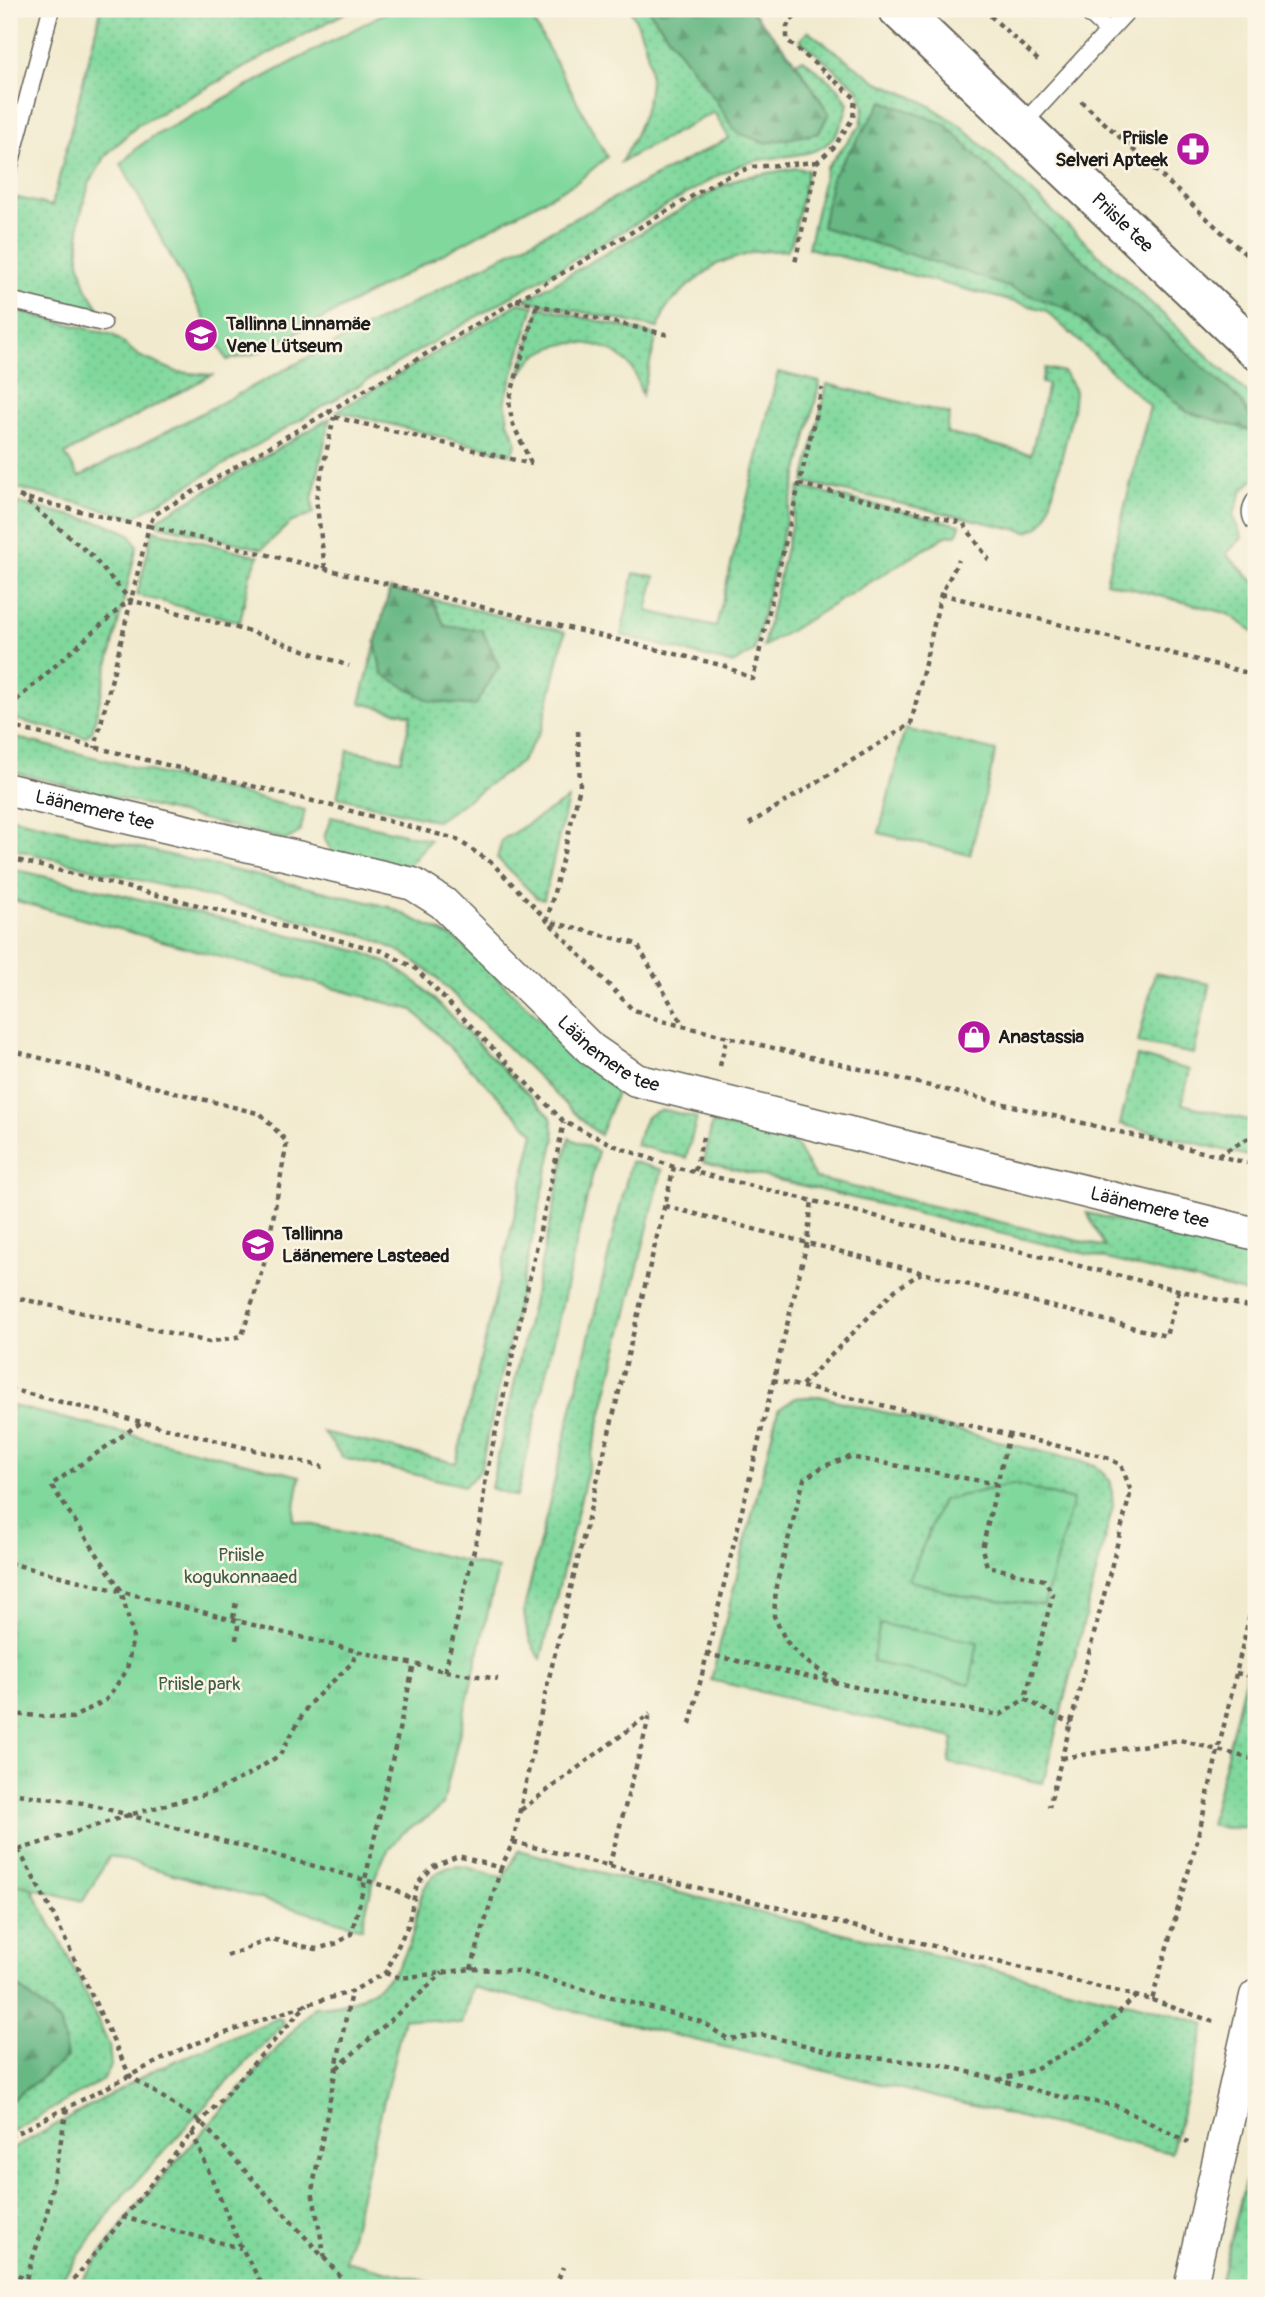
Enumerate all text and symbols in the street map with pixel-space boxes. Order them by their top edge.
place label: Priisle Selveri Apteek [1055,126,1169,172]
pharmacy icon: Priisle Selveri Apteek [1174,130,1212,168]
street label: Priisle tee [1086,188,1159,258]
place label: Tallinna Linnamäe Vene Lütseum [225,312,371,358]
school or university icon: Tallinna Linnamäe Vene Lütseum [182,316,220,354]
street label: Läänemere tee [33,785,157,836]
street label: Läänemere tee [552,1010,663,1098]
shop icon: Anastassia [955,1018,993,1056]
place label: Anastassia [998,1025,1084,1049]
street label: Läänemere tee [1088,1181,1212,1234]
place label: Tallinna Läänemere Lasteaed [281,1222,449,1268]
school or university icon: Tallinna Läänemere Lasteaed [239,1226,277,1264]
park label: Priisle kogukonnaaed [184,1543,298,1589]
park label: Priisle park [158,1672,240,1696]

